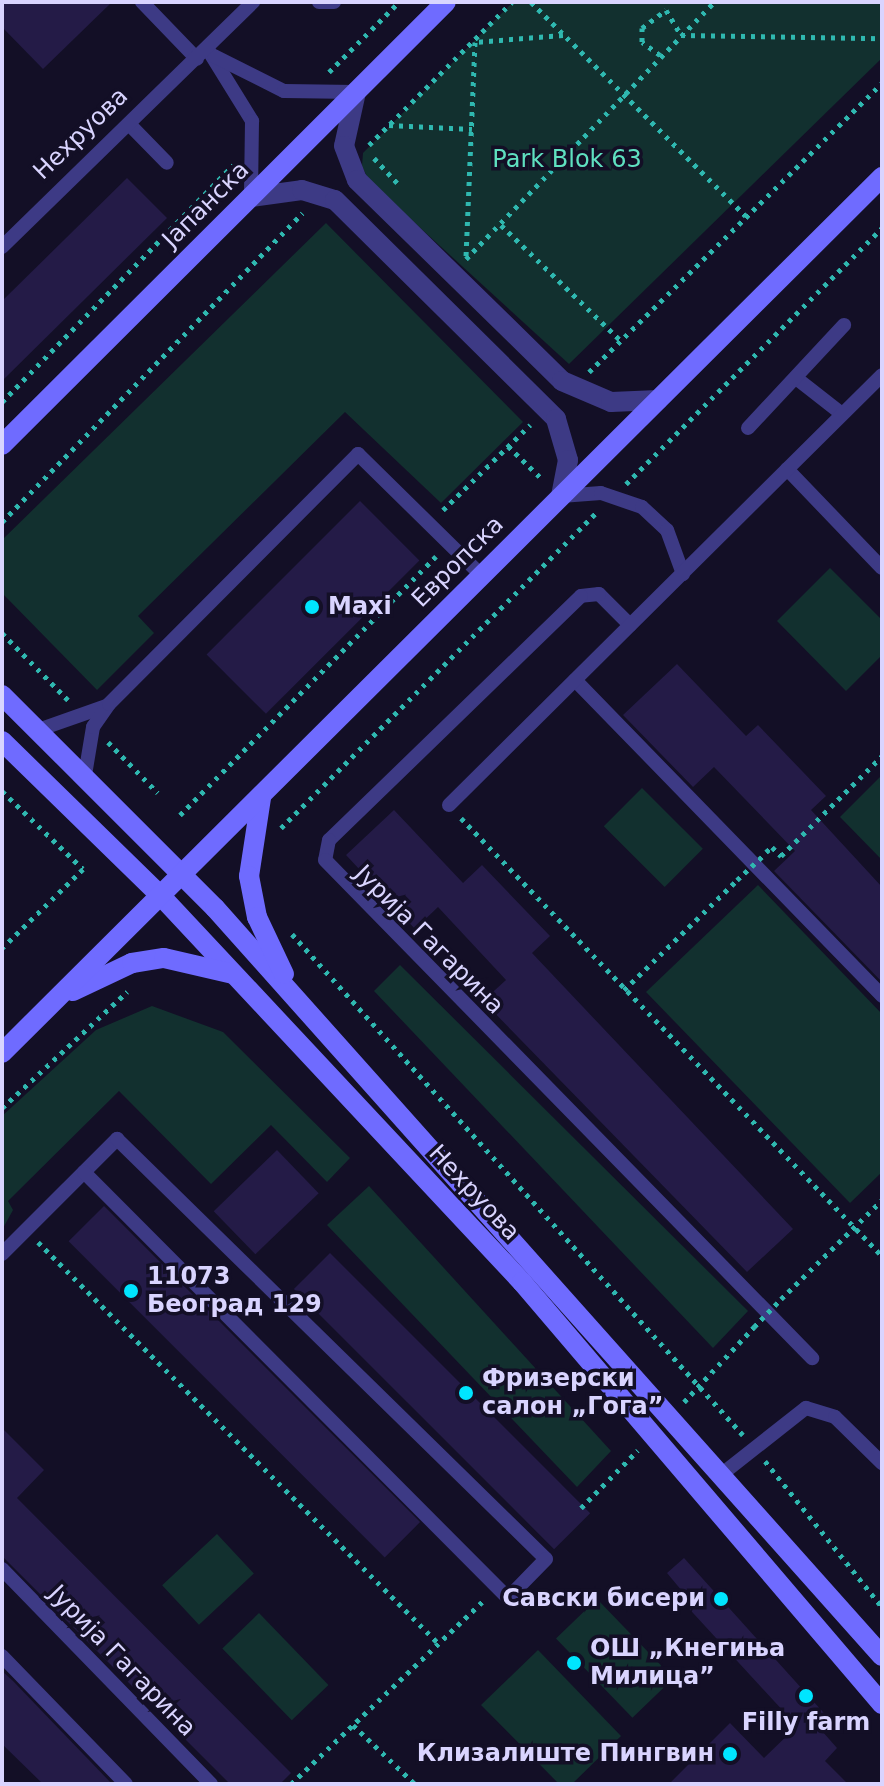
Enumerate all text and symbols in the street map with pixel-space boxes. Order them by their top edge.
street label: Нехруова [28,82,134,186]
park label: Park Blok 63 [492,146,642,174]
street label: Јапанска [157,156,255,254]
street label: Европска [406,510,510,614]
place label: Maxi [328,593,392,621]
marker: Maxi [303,598,321,616]
street label: Јурија Гагарина [348,859,510,1021]
street label: Нехруова [423,1139,525,1247]
place label: 11073 Београд 129 [147,1263,322,1319]
marker: 11073 Београд 129 [122,1282,140,1300]
place label: Фризерски салон „Гога” [482,1365,663,1421]
marker: Фризерски салон „Гога” [457,1384,475,1402]
street label: Јурија Гагарина [43,1579,201,1743]
place label: Савски бисери [502,1585,705,1613]
marker: Савски бисери [712,1590,730,1608]
place label: ОШ „Кнегиња Милица” [590,1635,785,1691]
marker: ОШ „Кнегиња Милица” [565,1654,583,1672]
marker: Filly farm [797,1687,815,1705]
place label: Filly farm [742,1709,870,1737]
place label: Клизалиште Пингвин [417,1740,714,1768]
marker: Клизалиште Пингвин [721,1745,739,1763]

